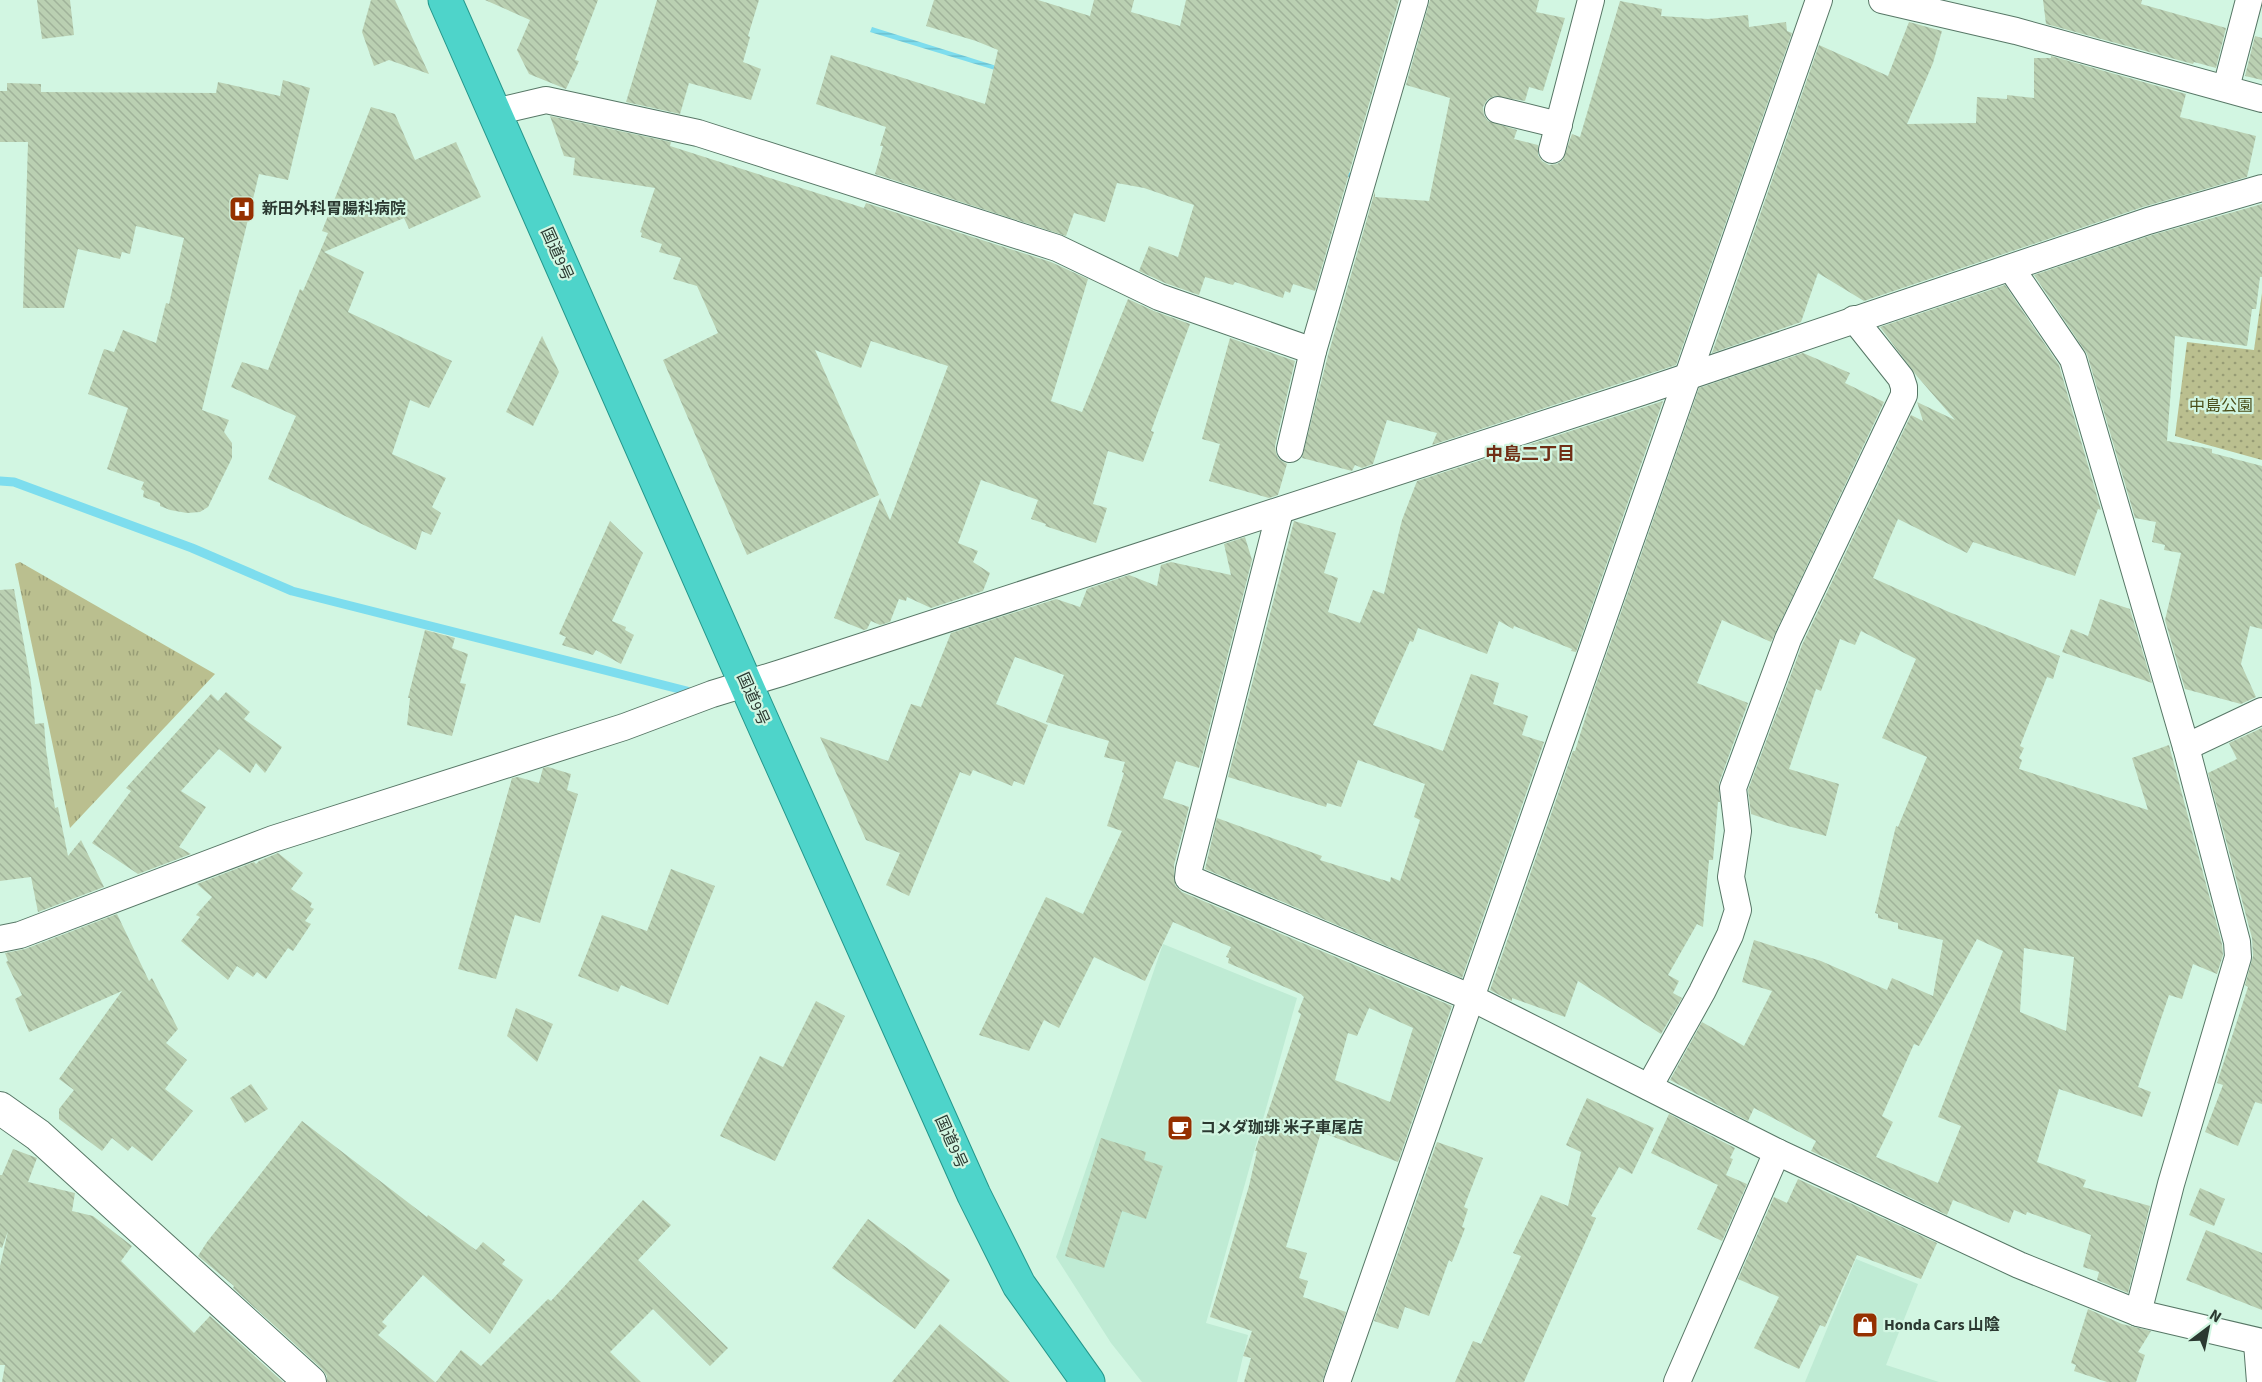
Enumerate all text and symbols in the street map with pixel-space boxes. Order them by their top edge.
hospital icon: 新田外科胃腸科病院 [227,194,257,224]
place label: 新田外科胃腸科病院 [262,198,406,220]
street label: 国道9号 [536,224,578,284]
park label: 中島公園 [2189,395,2253,417]
district label: 中島二丁目 [1485,442,1575,467]
street label: 国道9号 [732,669,774,729]
street label: 国道9号 [930,1112,972,1172]
cafe icon: コメダ珈琲 米子車尾店 [1165,1113,1195,1143]
place label: コメダ珈琲 米子車尾店 [1200,1117,1363,1139]
north arrow [2178,1298,2238,1358]
text: N [2205,1304,2226,1328]
shop icon: Honda Cars 山陰 [1850,1310,1880,1340]
place label: Honda Cars 山陰 [1884,1314,2000,1336]

